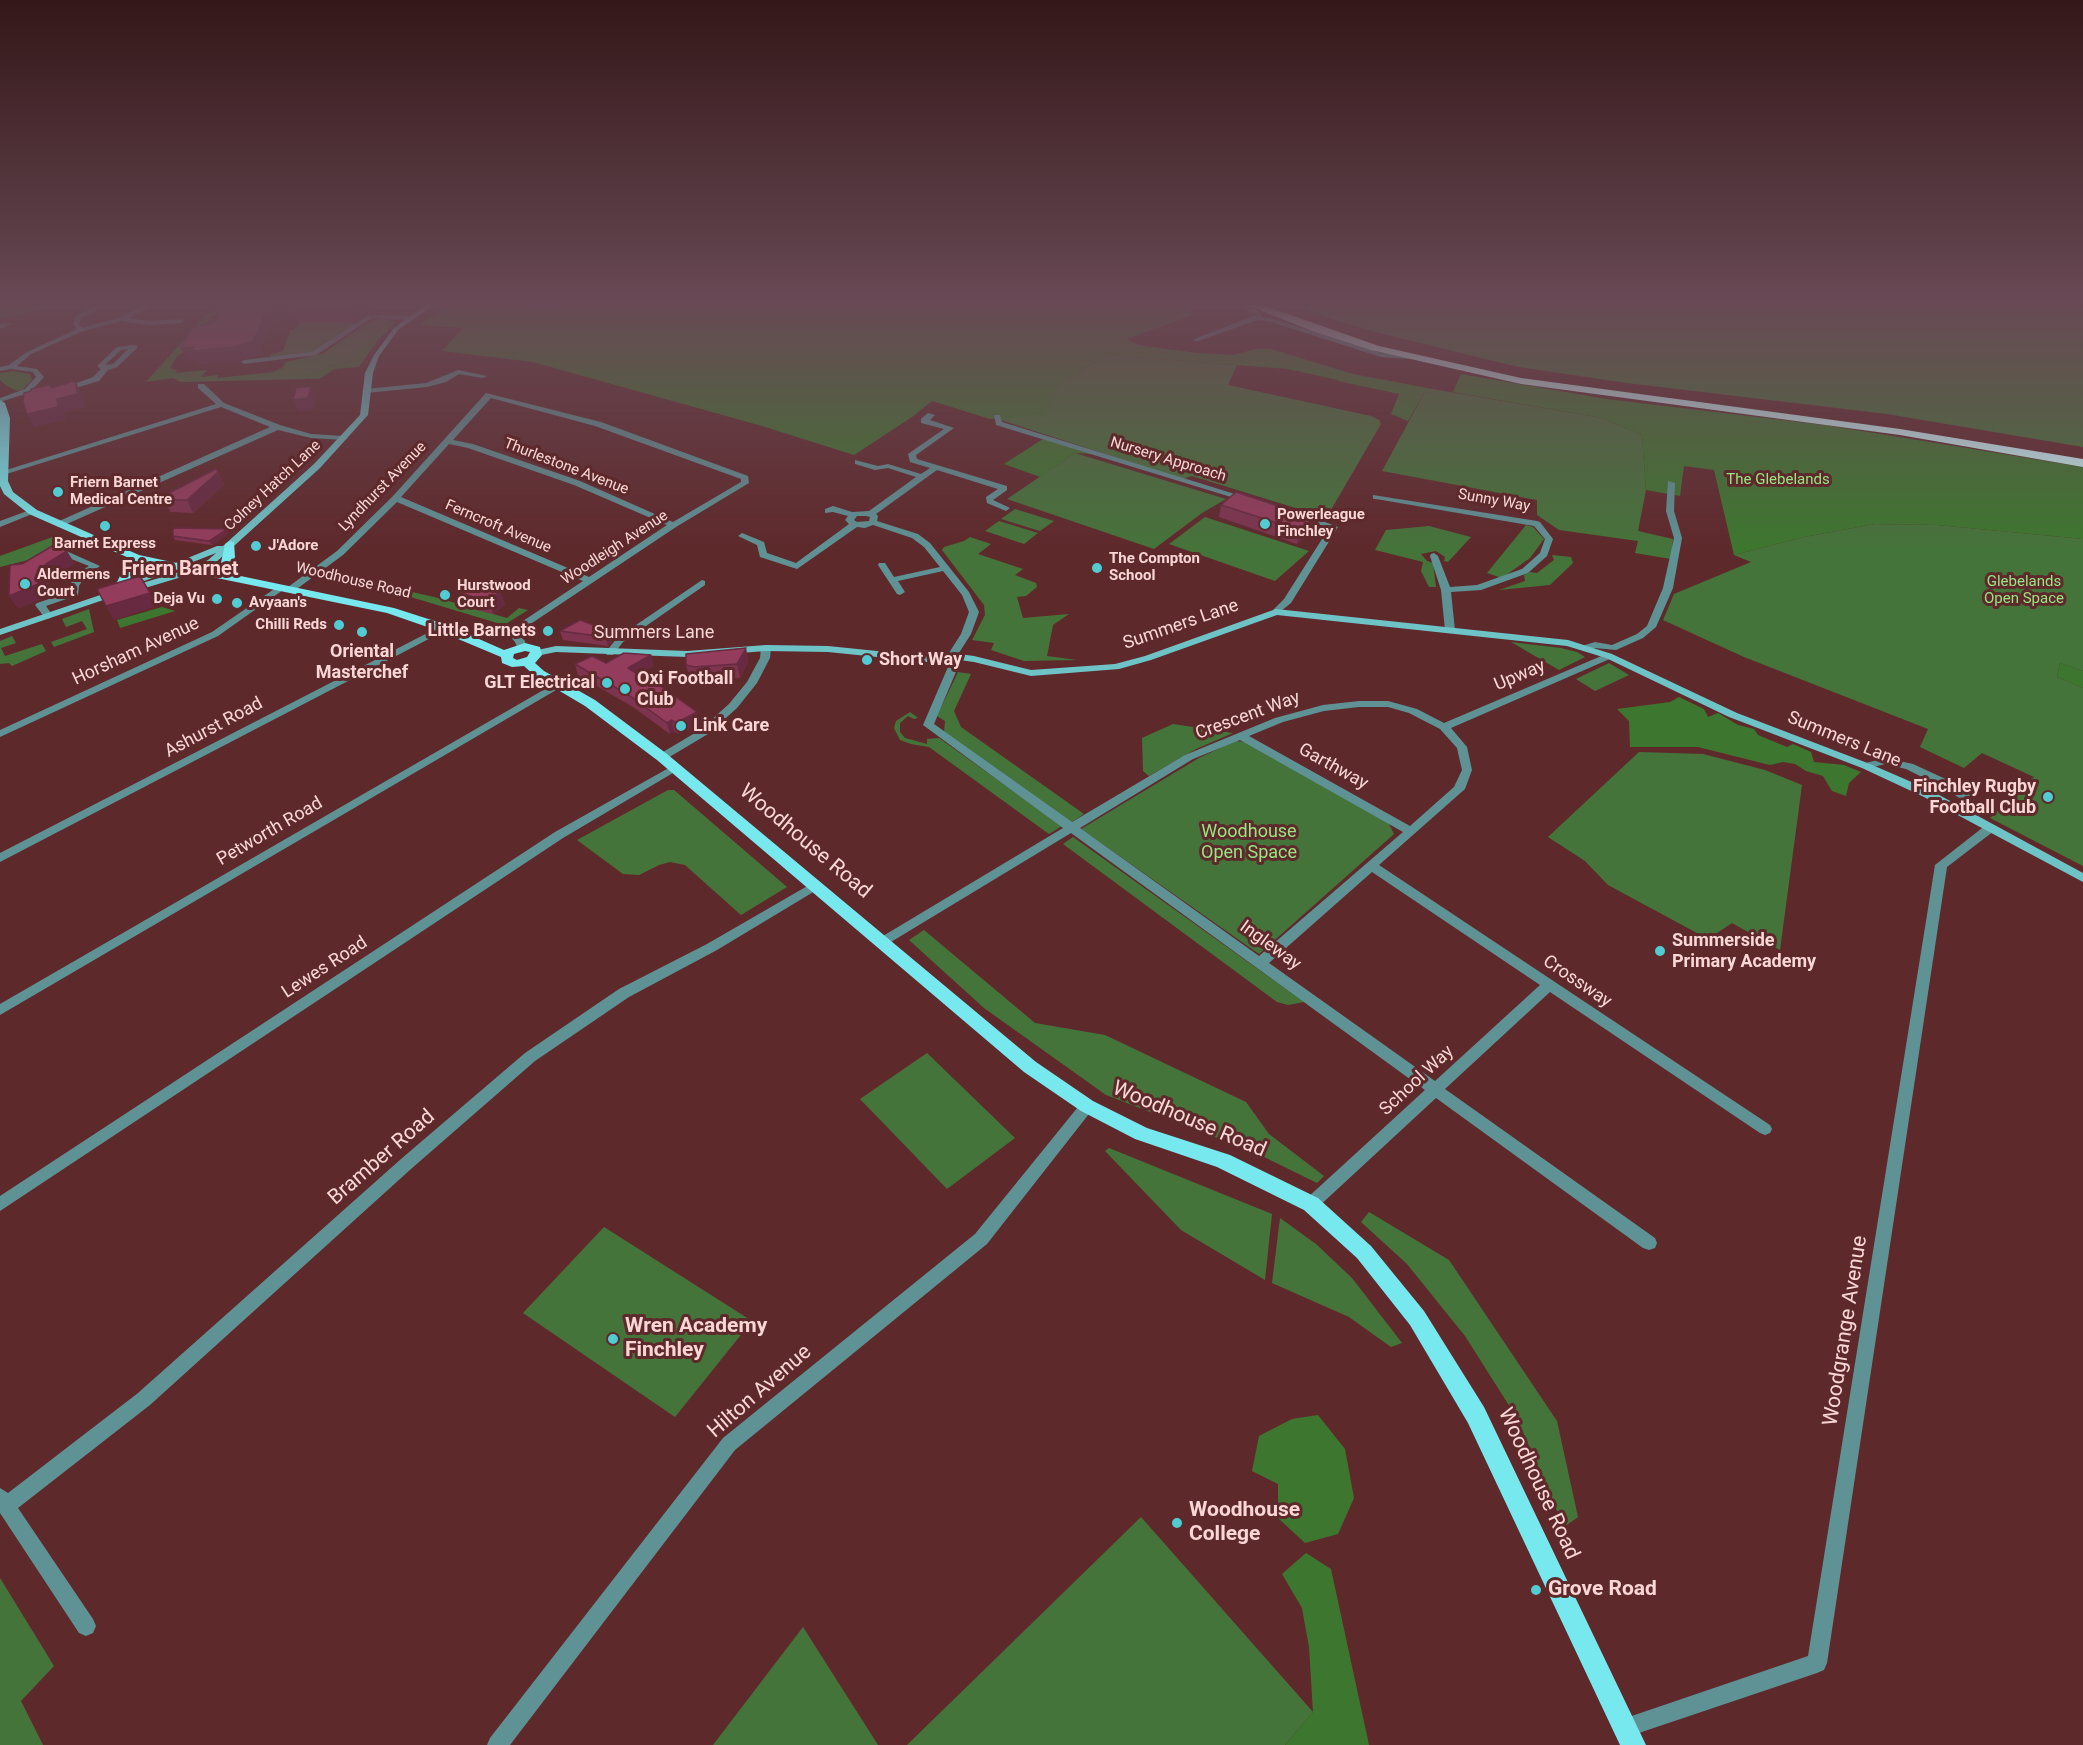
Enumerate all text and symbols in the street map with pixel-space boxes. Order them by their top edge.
street label: Nursery Approach [1108,434,1228,486]
street label: Thurlestone Avenue [501,435,631,499]
street label: Colney Hatch Lane [221,437,325,535]
street label: Lyndhurst Avenue [336,438,430,536]
park label: The Glebelands [1726,471,1830,489]
place label: Friern Barnet Medical Centre [70,474,172,509]
marker: Friern Barnet Medical Centre [51,485,65,499]
street label: Sunny Way [1457,486,1531,516]
street label: Ferncroft Avenue [442,497,554,557]
place label: Powerleague Finchley [1277,506,1365,541]
street label: Woodleigh Avenue [558,507,672,589]
marker: Powerleague Finchley [1258,517,1272,531]
marker: Barnet Express [98,519,112,533]
place label: Barnet Express [54,535,156,553]
place label: J'Adore [268,537,318,555]
marker: J'Adore [249,539,263,553]
place label: The Compton School [1109,550,1200,585]
district label: Friern Barnet [121,558,239,582]
street label: Woodhouse Road [294,559,412,603]
marker: The Compton School [1090,561,1104,575]
place label: Aldermens Court [37,566,110,601]
park label: Glebelands Open Space [1984,573,2064,608]
marker: Aldermens Court [18,577,32,591]
place label: Hurstwood Court [457,577,531,612]
marker: Hurstwood Court [438,588,452,602]
place label: Deja Vu [153,590,205,608]
marker: Deja Vu [210,592,224,606]
place label: Avyaan's [249,594,307,612]
street label: Summers Lane [1120,595,1242,655]
marker: Avyaan's [230,596,244,610]
street label: Horsham Avenue [69,613,203,691]
place label: Chilli Reds [255,616,327,634]
marker: Chilli Reds [332,618,346,632]
place label: Little Barnets [427,620,536,642]
street label: Summers Lane [594,622,714,644]
marker: Little Barnets [541,624,555,638]
marker: Oriental Masterchef [355,625,369,639]
place label: Oriental Masterchef [316,641,408,684]
place label: Short Way [879,649,962,671]
marker: Short Way [860,653,874,667]
street label: Upway [1491,656,1549,696]
place label: Oxi Football Club [637,668,733,710]
place label: GLT Electrical [484,672,595,694]
marker: GLT Electrical [600,676,614,690]
marker: Oxi Football Club [618,682,632,696]
street label: Crescent Way [1193,687,1303,745]
street label: Ashurst Road [161,693,267,763]
street label: Summers Lane [1784,707,1904,773]
place label: Link Care [693,715,769,737]
marker: Link Care [674,719,688,733]
street label: Garthway [1294,739,1372,795]
place label: Finchley Rugby Football Club [1913,776,2036,818]
street label: Woodhouse Road [734,779,876,905]
marker: Finchley Rugby Football Club [2041,790,2055,804]
street label: Petworth Road [213,793,327,871]
park label: Woodhouse Open Space [1201,821,1297,864]
street label: Ingleway [1235,917,1305,975]
place label: Summerside Primary Academy [1672,930,1816,972]
street label: Lewes Road [278,932,372,1004]
marker: Summerside Primary Academy [1653,944,1667,958]
street label: Crossway [1539,951,1615,1013]
street label: School Way [1376,1041,1458,1121]
street label: Woodhouse Road [1108,1076,1270,1164]
street label: Bramber Road [324,1105,440,1211]
street label: Woodgrange Avenue [1819,1234,1873,1428]
place label: Wren Academy Finchley [625,1314,767,1364]
marker: Wren Academy Finchley [606,1332,620,1346]
street label: Hilton Avenue [703,1340,817,1444]
street label: Woodhouse Road [1492,1404,1584,1564]
place label: Woodhouse College [1189,1498,1300,1548]
marker: Woodhouse College [1170,1516,1184,1530]
place label: Grove Road [1548,1577,1657,1603]
marker: Grove Road [1529,1583,1543,1597]

